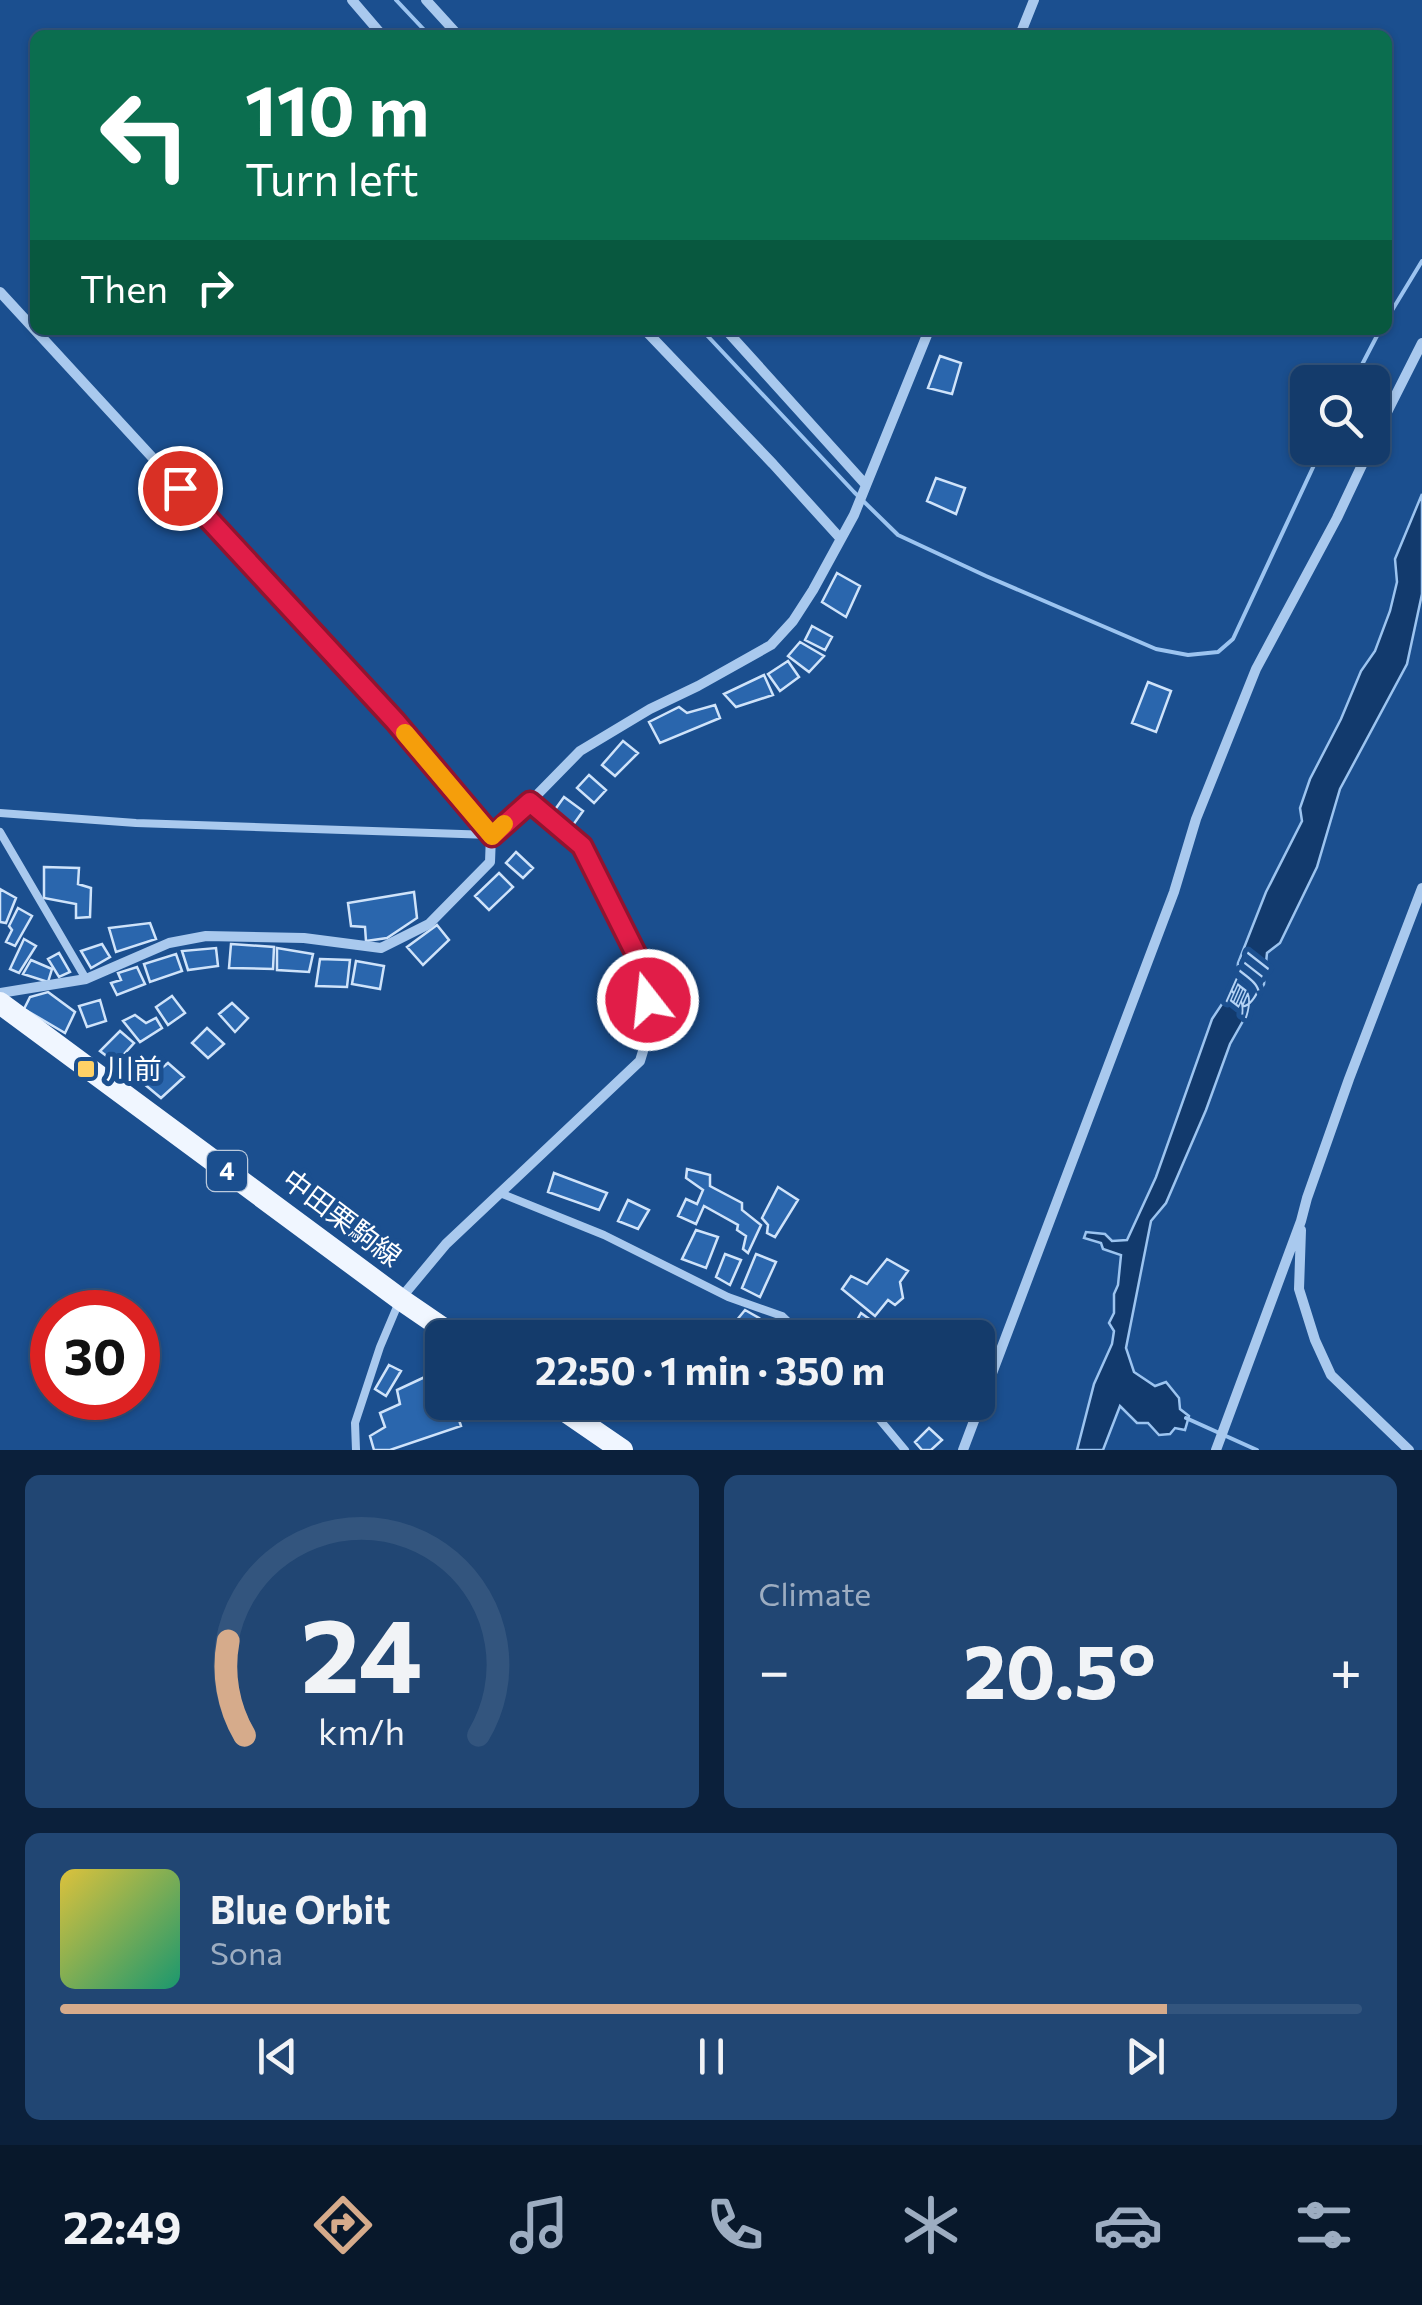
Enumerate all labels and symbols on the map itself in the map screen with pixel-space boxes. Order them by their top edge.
pin [138,446,223,531]
position arrow [596,948,700,1052]
water label: 夏川 [1216,948,1275,1021]
place label: 川前 [106,1051,162,1085]
marker: 川前 [75,1058,97,1080]
road number: 4 [207,1151,247,1191]
street label: 中田栗駒線 [276,1161,409,1273]
speed limit sign: 30 [30,1290,160,1420]

